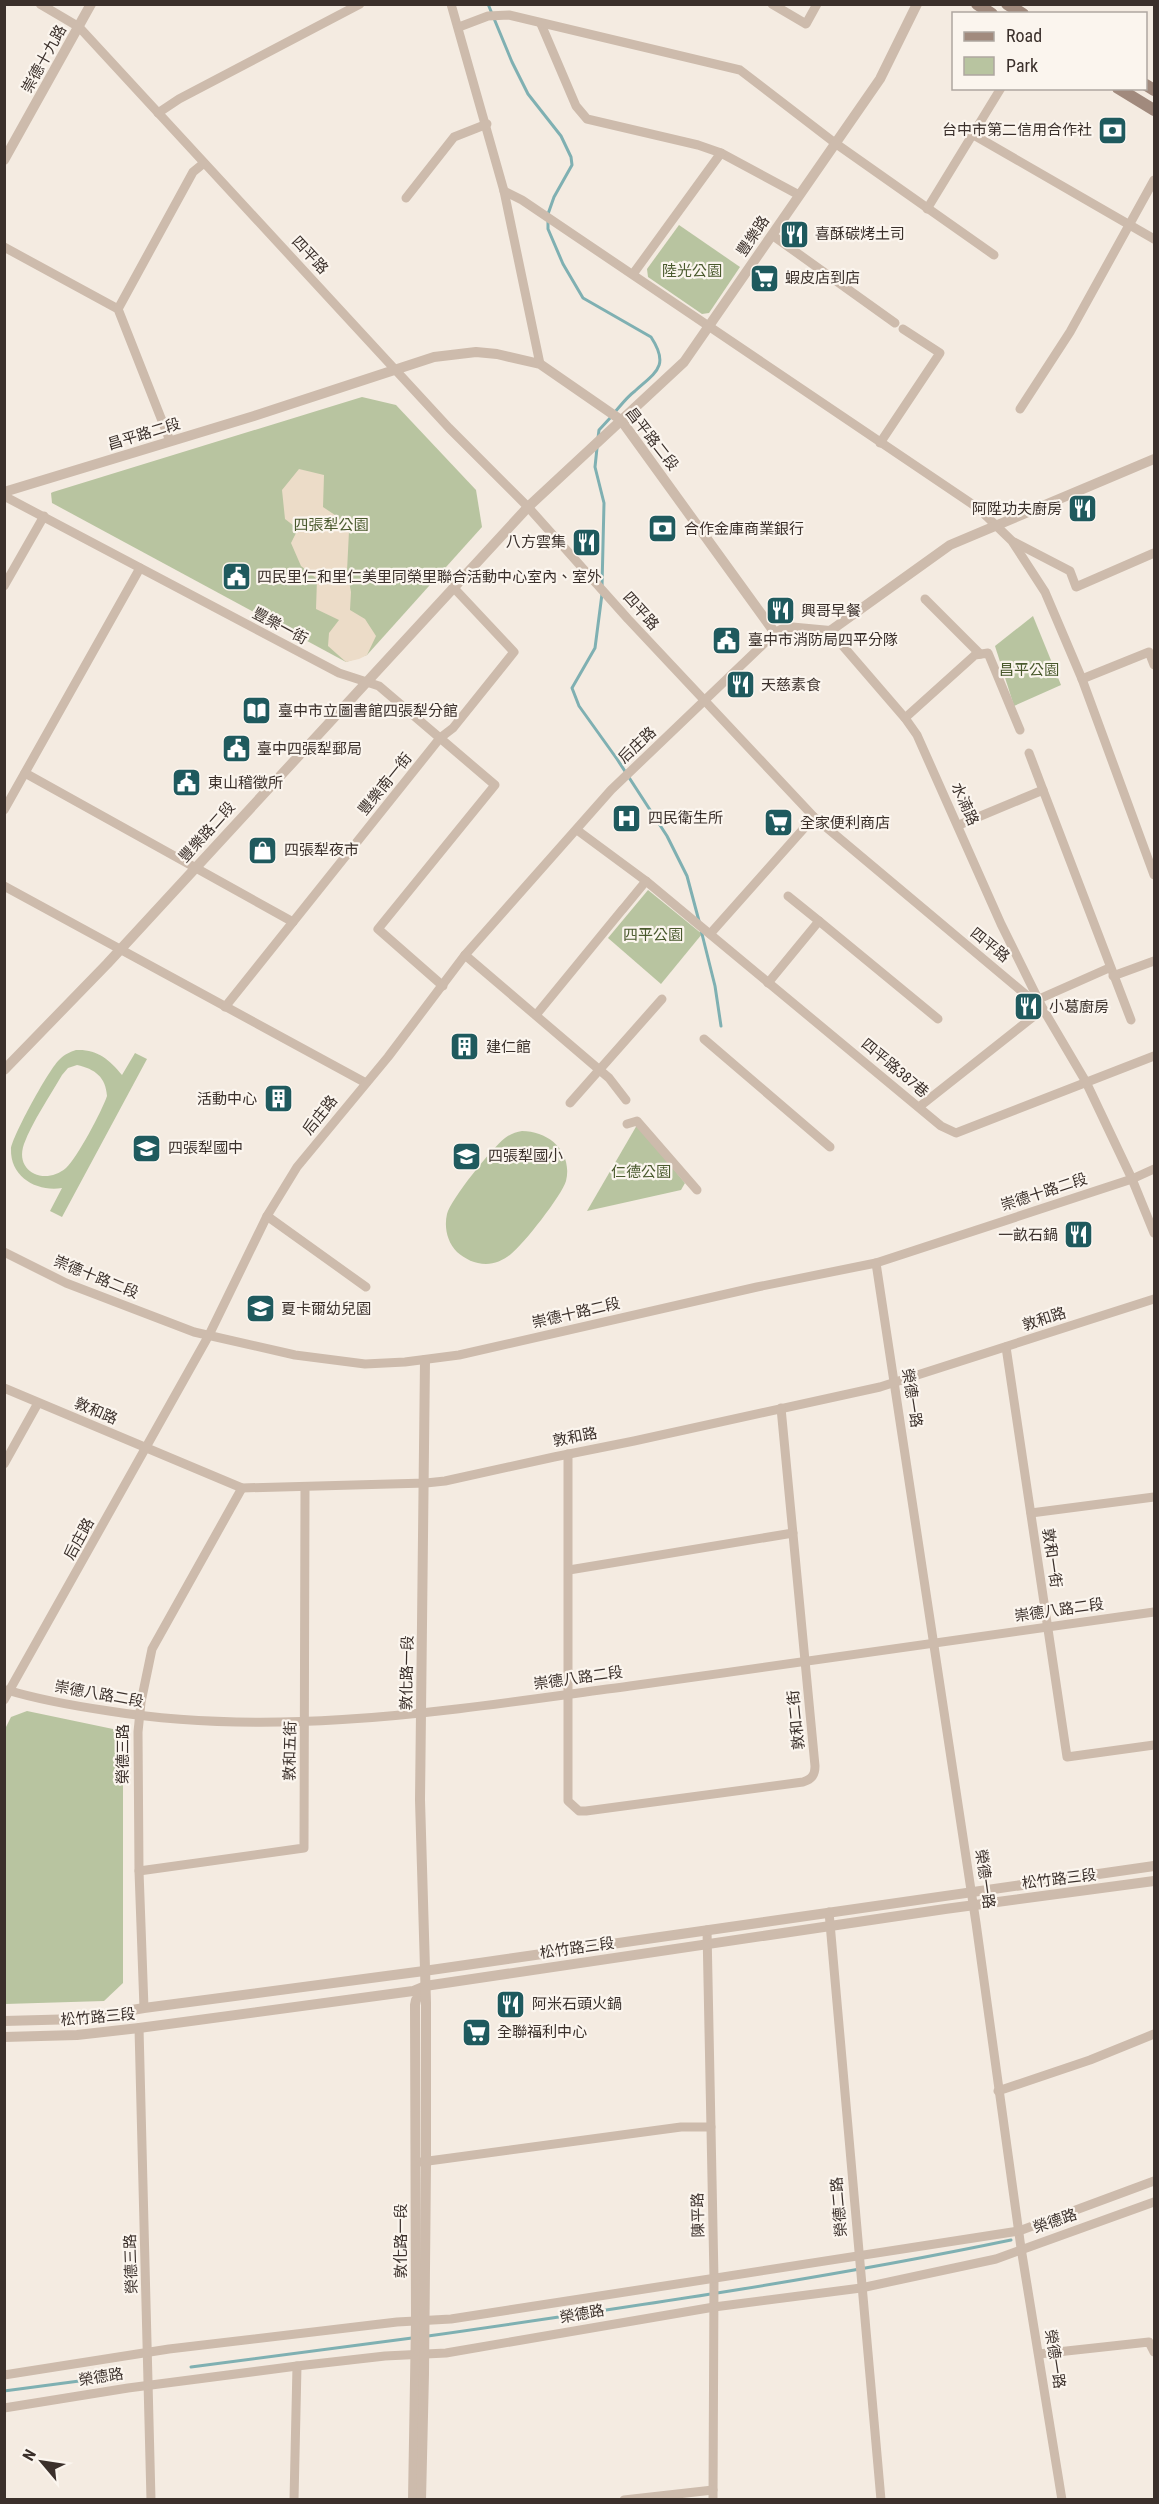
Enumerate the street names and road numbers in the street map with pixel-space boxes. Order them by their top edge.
street label: 崇德十九路 [18,22,70,96]
street label: 豐樂路 [733,212,773,260]
street label: 四平路 [288,232,332,278]
street label: 昌平路二段 [622,404,682,474]
street label: 昌平路二段 [105,414,183,454]
street label: 四平路 [619,588,663,634]
street label: 豐樂一街 [249,604,311,648]
street label: 后庄路 [614,723,660,767]
street label: 豐樂南一街 [354,749,416,819]
street label: 水湳路 [948,780,982,828]
street label: 豐樂路二段 [175,798,239,866]
street label: 四平路 [967,924,1013,966]
street label: 四平路387巷 [858,1035,932,1101]
street label: 后庄路 [299,1092,341,1138]
street label: 崇德十路二段 [998,1170,1090,1214]
street label: 崇德十路二段 [51,1252,141,1302]
street label: 崇德十路二段 [530,1294,622,1332]
street label: 敦和路 [1020,1303,1068,1335]
street label: 榮德一路 [898,1367,926,1429]
street label: 敦和路 [72,1394,120,1428]
street label: 敦和路 [551,1424,599,1450]
street label: 后庄路 [60,1515,98,1563]
street label: 敦和一街 [1039,1527,1065,1589]
street label: 崇德八路二段 [1013,1595,1105,1625]
street label: 敦化路一段 [397,1635,417,1711]
street label: 崇德八路二段 [532,1663,624,1693]
street label: 崇德八路二段 [53,1677,145,1711]
street label: 敦和二街 [784,1689,808,1751]
street label: 敦和五街 [280,1721,300,1781]
street label: 榮德三路 [114,1724,132,1784]
street label: 榮德一路 [972,1848,998,1910]
street label: 松竹路三段 [1021,1865,1097,1893]
street label: 松竹路三段 [539,1934,615,1962]
street label: 松竹路三段 [60,2005,136,2029]
street label: 榮德二路 [827,2176,851,2238]
street label: 陳平路 [689,2192,707,2238]
street label: 敦化路一段 [392,2203,410,2279]
street label: 榮德路 [1031,2205,1079,2237]
street label: 榮德三路 [121,2234,141,2294]
street label: 榮德路 [558,2301,606,2327]
street label: 榮德一路 [1041,2328,1069,2390]
street label: 榮德路 [77,2365,125,2389]

